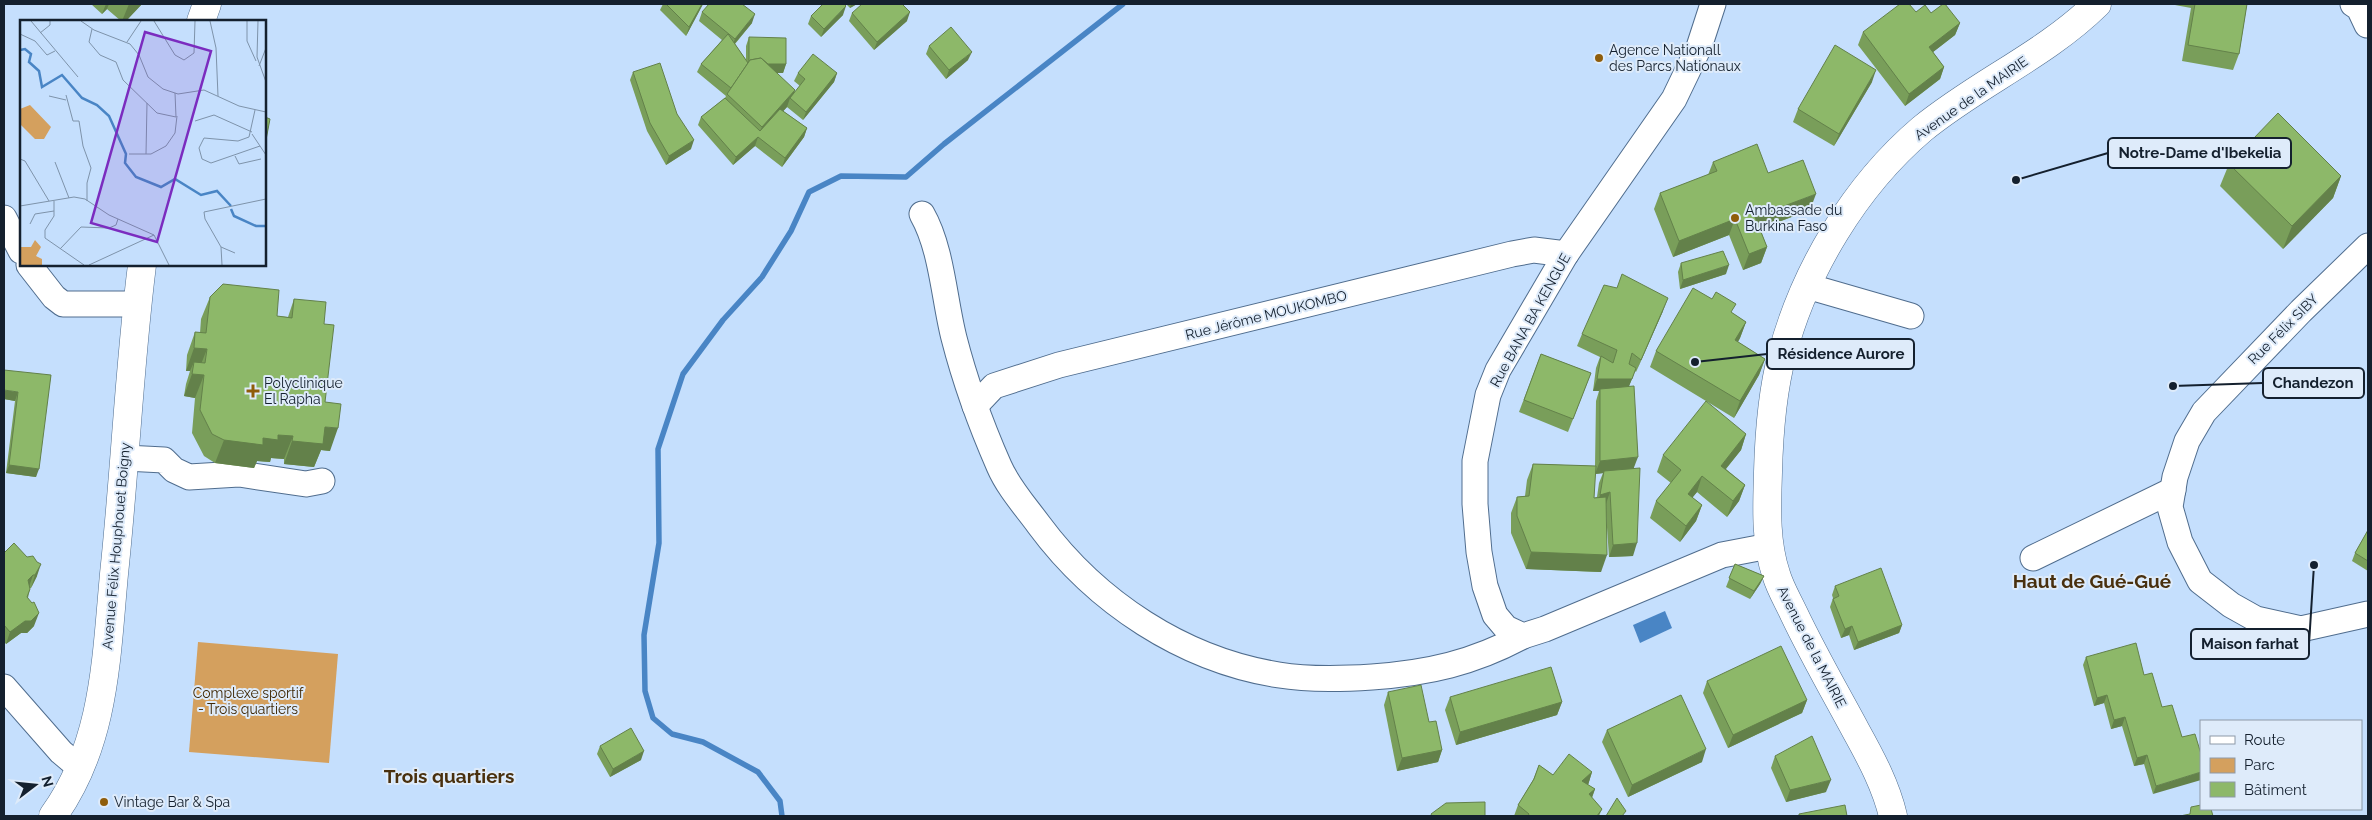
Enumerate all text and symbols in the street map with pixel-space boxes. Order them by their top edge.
inset map [20,20,266,266]
place label: Agence Nationall des Parcs Nationaux [1609,42,1741,74]
marker: Agence Nationall des Parcs Nationaux [1593,52,1605,64]
street label: Avenue de la MAIRIE [1911,53,2031,143]
callout: Notre-Dame d'Ibekelia [2108,138,2291,168]
text: Notre-Dame d'Ibekelia [2119,144,2282,162]
place label: Ambassade du Burkina Faso [1745,202,1842,234]
marker: Ambassade du Burkina Faso [1729,212,1741,224]
street label: Rue BANA BA KENGUE [1487,250,1573,390]
street label: Rue Jérôme MOUKOMBO [1184,287,1348,343]
street label: Rue Félix SIBY [2245,291,2321,367]
callout: Résidence Aurore [1767,339,1914,369]
text: Résidence Aurore [1778,345,1904,363]
callout: Chandezon [2263,368,2364,398]
text: Chandezon [2272,374,2354,392]
place label: Polyclinique El Rapha [264,375,343,407]
marker: Polyclinique El Rapha [246,384,260,398]
street label: Avenue Félix Houphouet Boigny [99,441,133,650]
district label: Haut de Gué-Gué [2013,570,2171,592]
street label: Avenue de la MAIRIE [1774,583,1850,711]
callout: Maison farhat [2191,629,2309,659]
text: Maison farhat [2201,635,2299,653]
park label: Complexe sportif - Trois quartiers [193,685,305,717]
legend [2200,720,2362,810]
text: Route [2244,731,2285,749]
text: Parc [2244,756,2275,774]
north arrow [10,760,60,810]
district label: Trois quartiers [384,765,514,787]
text: N [38,774,57,789]
text: Bâtiment [2244,781,2307,799]
place label: Vintage Bar & Spa [114,794,230,810]
marker: Vintage Bar & Spa [98,796,110,808]

